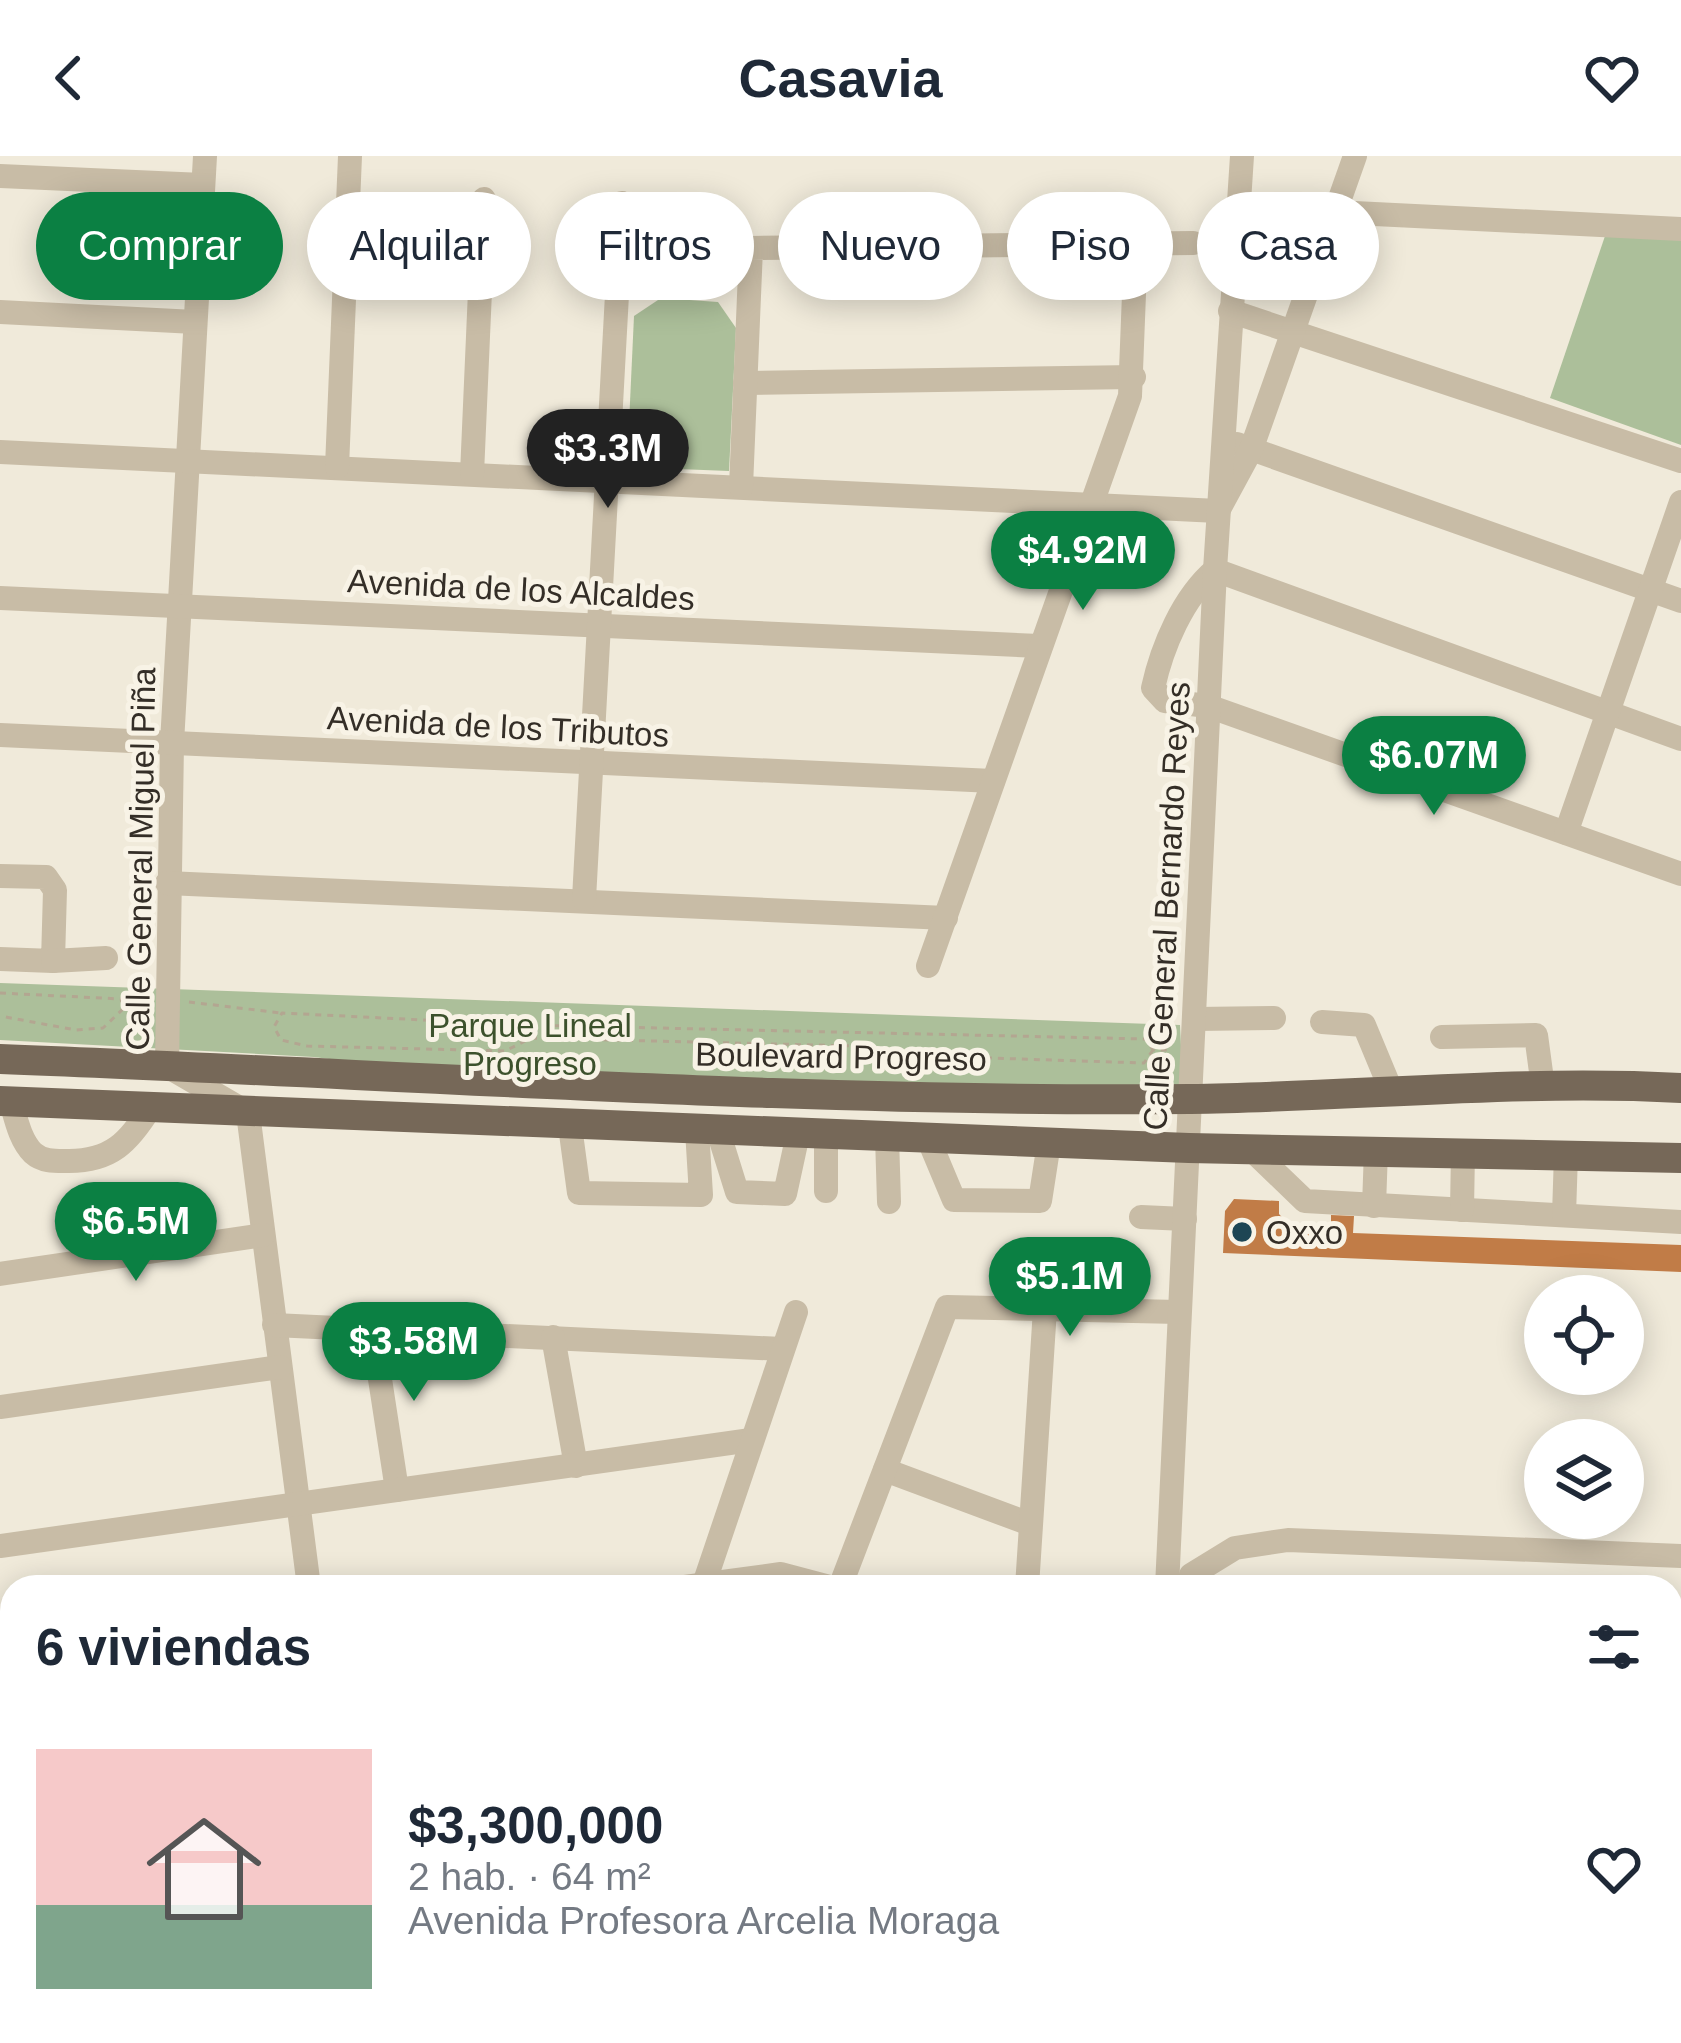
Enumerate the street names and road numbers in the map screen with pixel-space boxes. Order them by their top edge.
street label: Avenida de los Alcaldes [346,562,696,617]
street label: Calle General Miguel Piña [119,666,162,1051]
street label: Calle General Bernardo Reyes [1136,681,1197,1131]
street label: Avenida de los Tributos [326,699,670,754]
street label: Boulevard Progreso [695,1035,987,1078]

